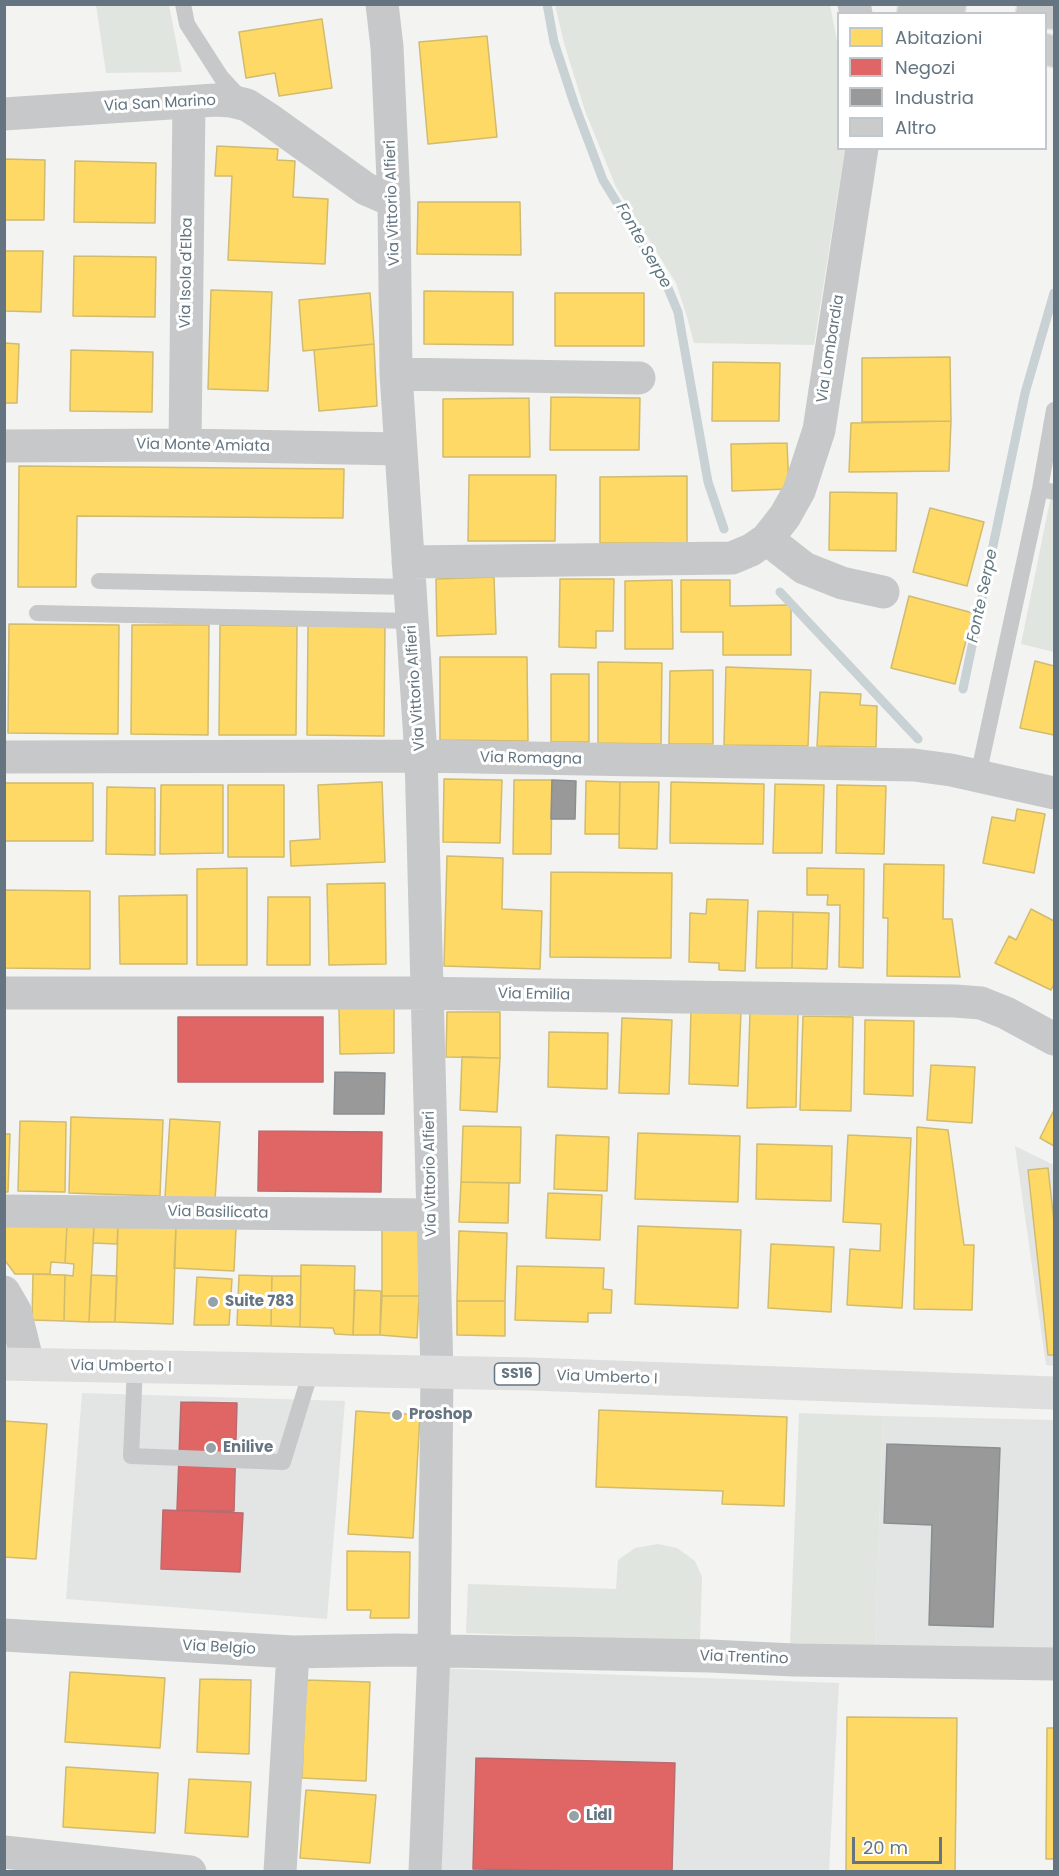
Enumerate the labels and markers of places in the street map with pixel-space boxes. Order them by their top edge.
place label: Suite 783 [225,1293,294,1311]
marker: Suite 783 [206,1295,220,1309]
place label: Proshop [409,1406,473,1424]
marker: Proshop [390,1408,404,1422]
place label: Enilive [223,1439,273,1457]
marker: Enilive [204,1441,218,1455]
place label: Lidl [586,1807,612,1825]
marker: Lidl [567,1809,581,1823]

